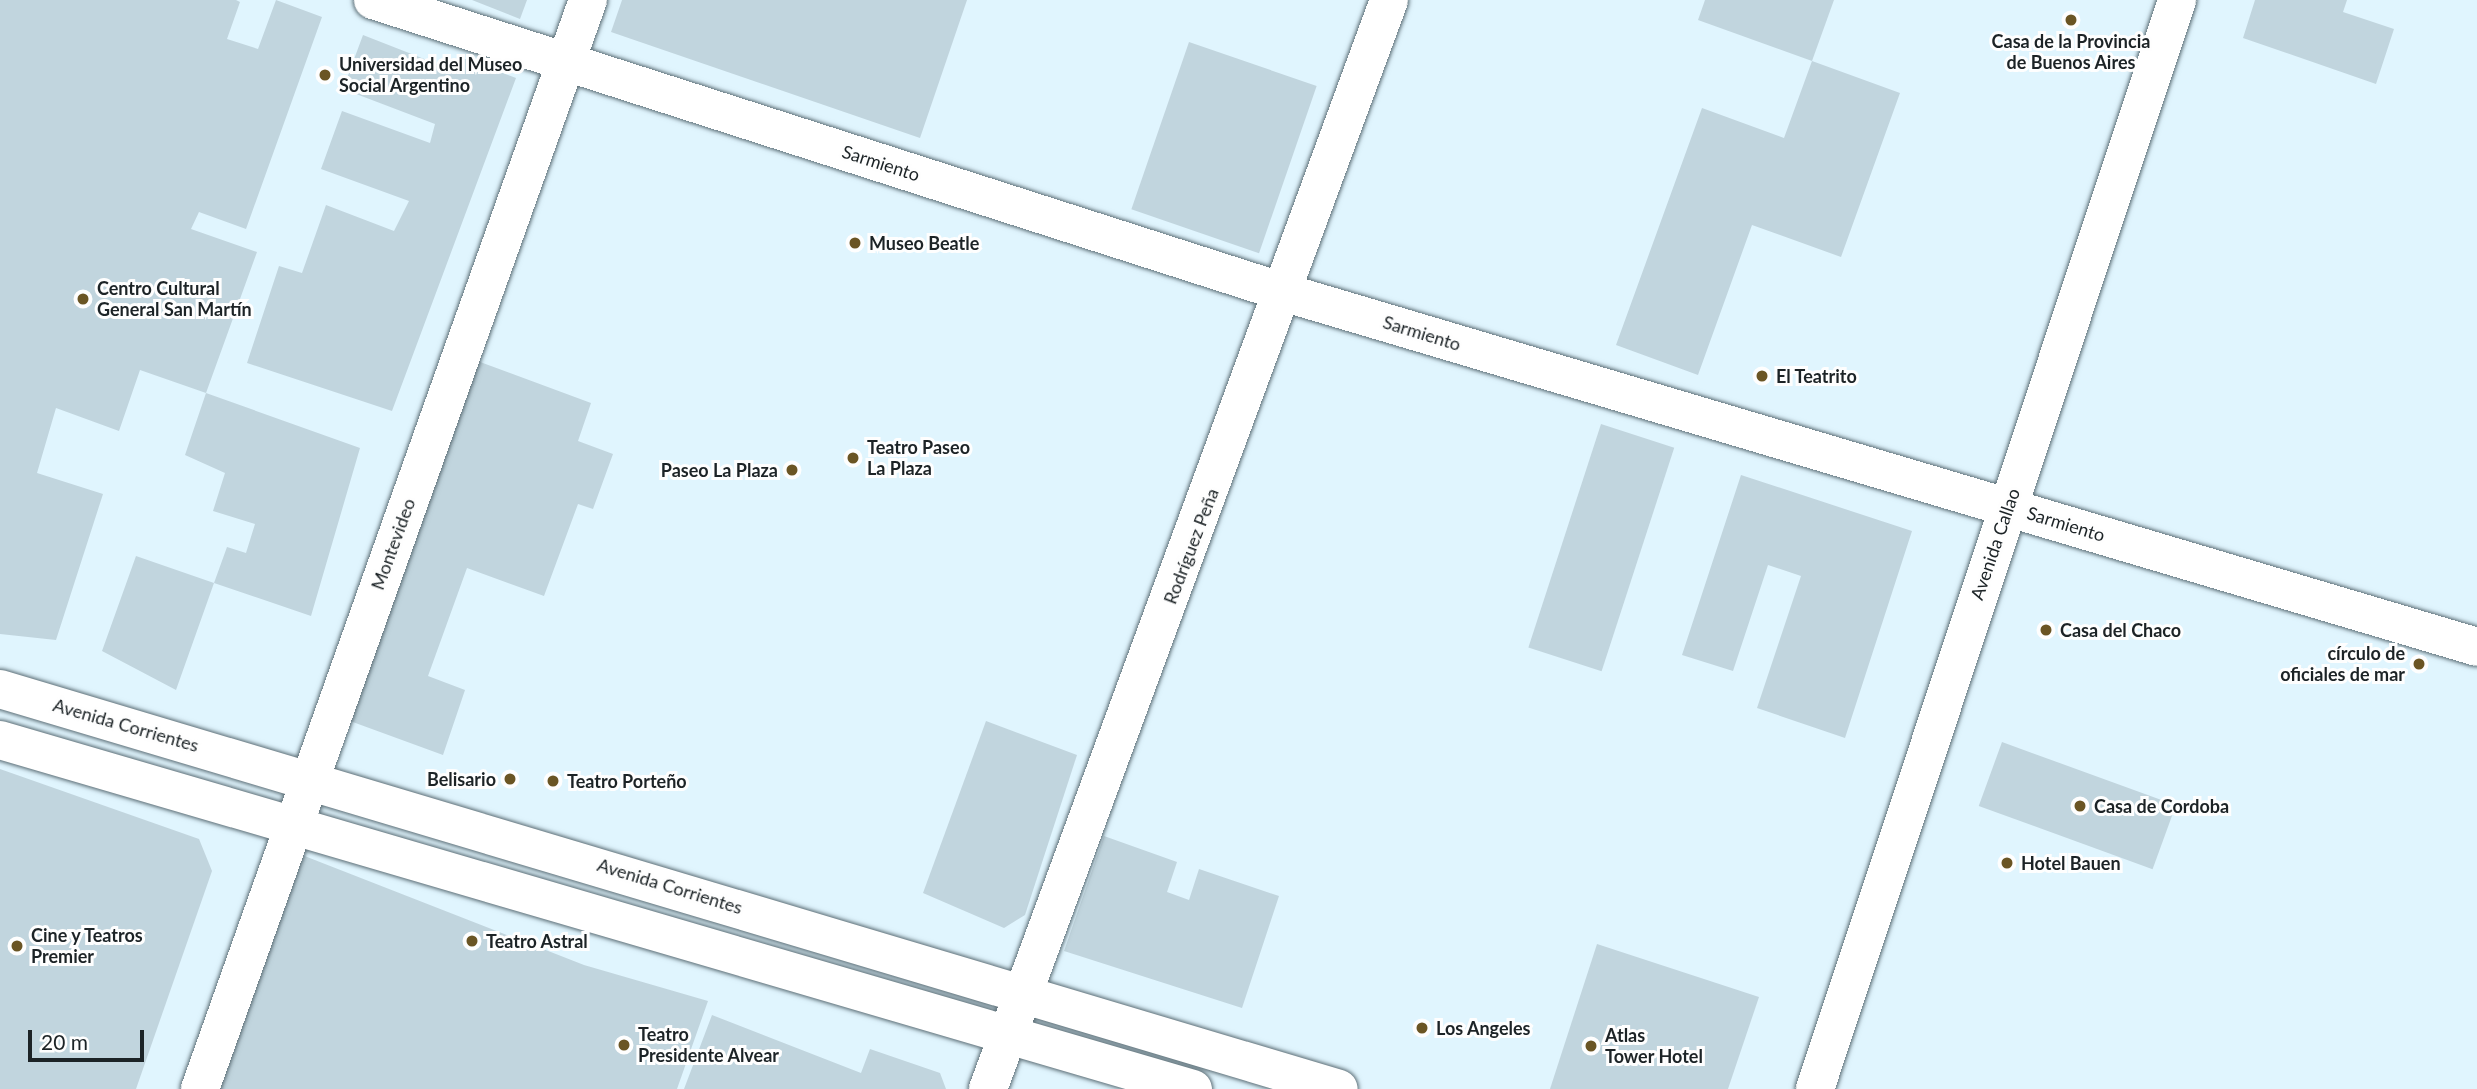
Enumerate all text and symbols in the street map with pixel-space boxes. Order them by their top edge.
marker: Casa de la Provincia de Buenos Aires [2063,12,2079,28]
place label: Casa de la Provincia de Buenos Aires [1992,31,2150,74]
place label: Universidad del Museo Social Argentino [339,54,522,96]
marker: Universidad del Museo Social Argentino [317,67,333,83]
street label: Sarmiento [839,140,923,186]
place label: Museo Beatle [869,232,979,254]
marker: Museo Beatle [847,235,863,251]
place label: Centro Cultural General San Martín [97,278,252,320]
marker: Centro Cultural General San Martín [75,291,91,307]
street label: Sarmiento [1380,311,1464,355]
place label: El Teatrito [1776,365,1857,387]
marker: El Teatrito [1754,368,1770,384]
place label: Teatro Paseo La Plaza [867,437,970,480]
marker: Teatro Paseo La Plaza [845,450,861,466]
place label: Paseo La Plaza [661,459,778,481]
marker: Paseo La Plaza [784,462,800,478]
street label: Rodríguez Peña [1159,485,1223,607]
street label: Avenida Callao [1966,485,2024,603]
street label: Montevideo [366,495,420,593]
street label: Sarmiento [2024,502,2108,546]
place label: Casa del Chaco [2060,619,2181,641]
marker: Casa del Chaco [2038,622,2054,638]
place label: círculo de oficiales de mar [2280,643,2405,686]
marker: círculo de oficiales de mar [2411,656,2427,672]
street label: Avenida Corrientes [51,694,201,756]
place label: Belisario [427,768,496,790]
place label: Teatro Porteño [567,770,687,792]
marker: Belisario [502,771,518,787]
marker: Teatro Porteño [545,773,561,789]
place label: Casa de Cordoba [2094,795,2229,817]
marker: Casa de Cordoba [2072,798,2088,814]
place label: Hotel Bauen [2021,852,2121,874]
street label: Avenida Corrientes [595,854,745,918]
marker: Hotel Bauen [1999,855,2015,871]
place label: Cine y Teatros Premier [31,925,144,968]
place label: Teatro Astral [486,930,588,952]
marker: Teatro Astral [464,933,480,949]
marker: Cine y Teatros Premier [9,938,25,954]
scale bar [32,1016,147,1060]
place label: Los Angeles [1436,1017,1531,1039]
marker: Los Angeles [1414,1020,1430,1036]
place label: Teatro Presidente Alvear [638,1024,780,1066]
place label: Atlas Tower Hotel [1605,1025,1703,1068]
text: 20 m [41,1029,88,1054]
marker: Teatro Presidente Alvear [616,1037,632,1053]
marker: Atlas Tower Hotel [1583,1038,1599,1054]

